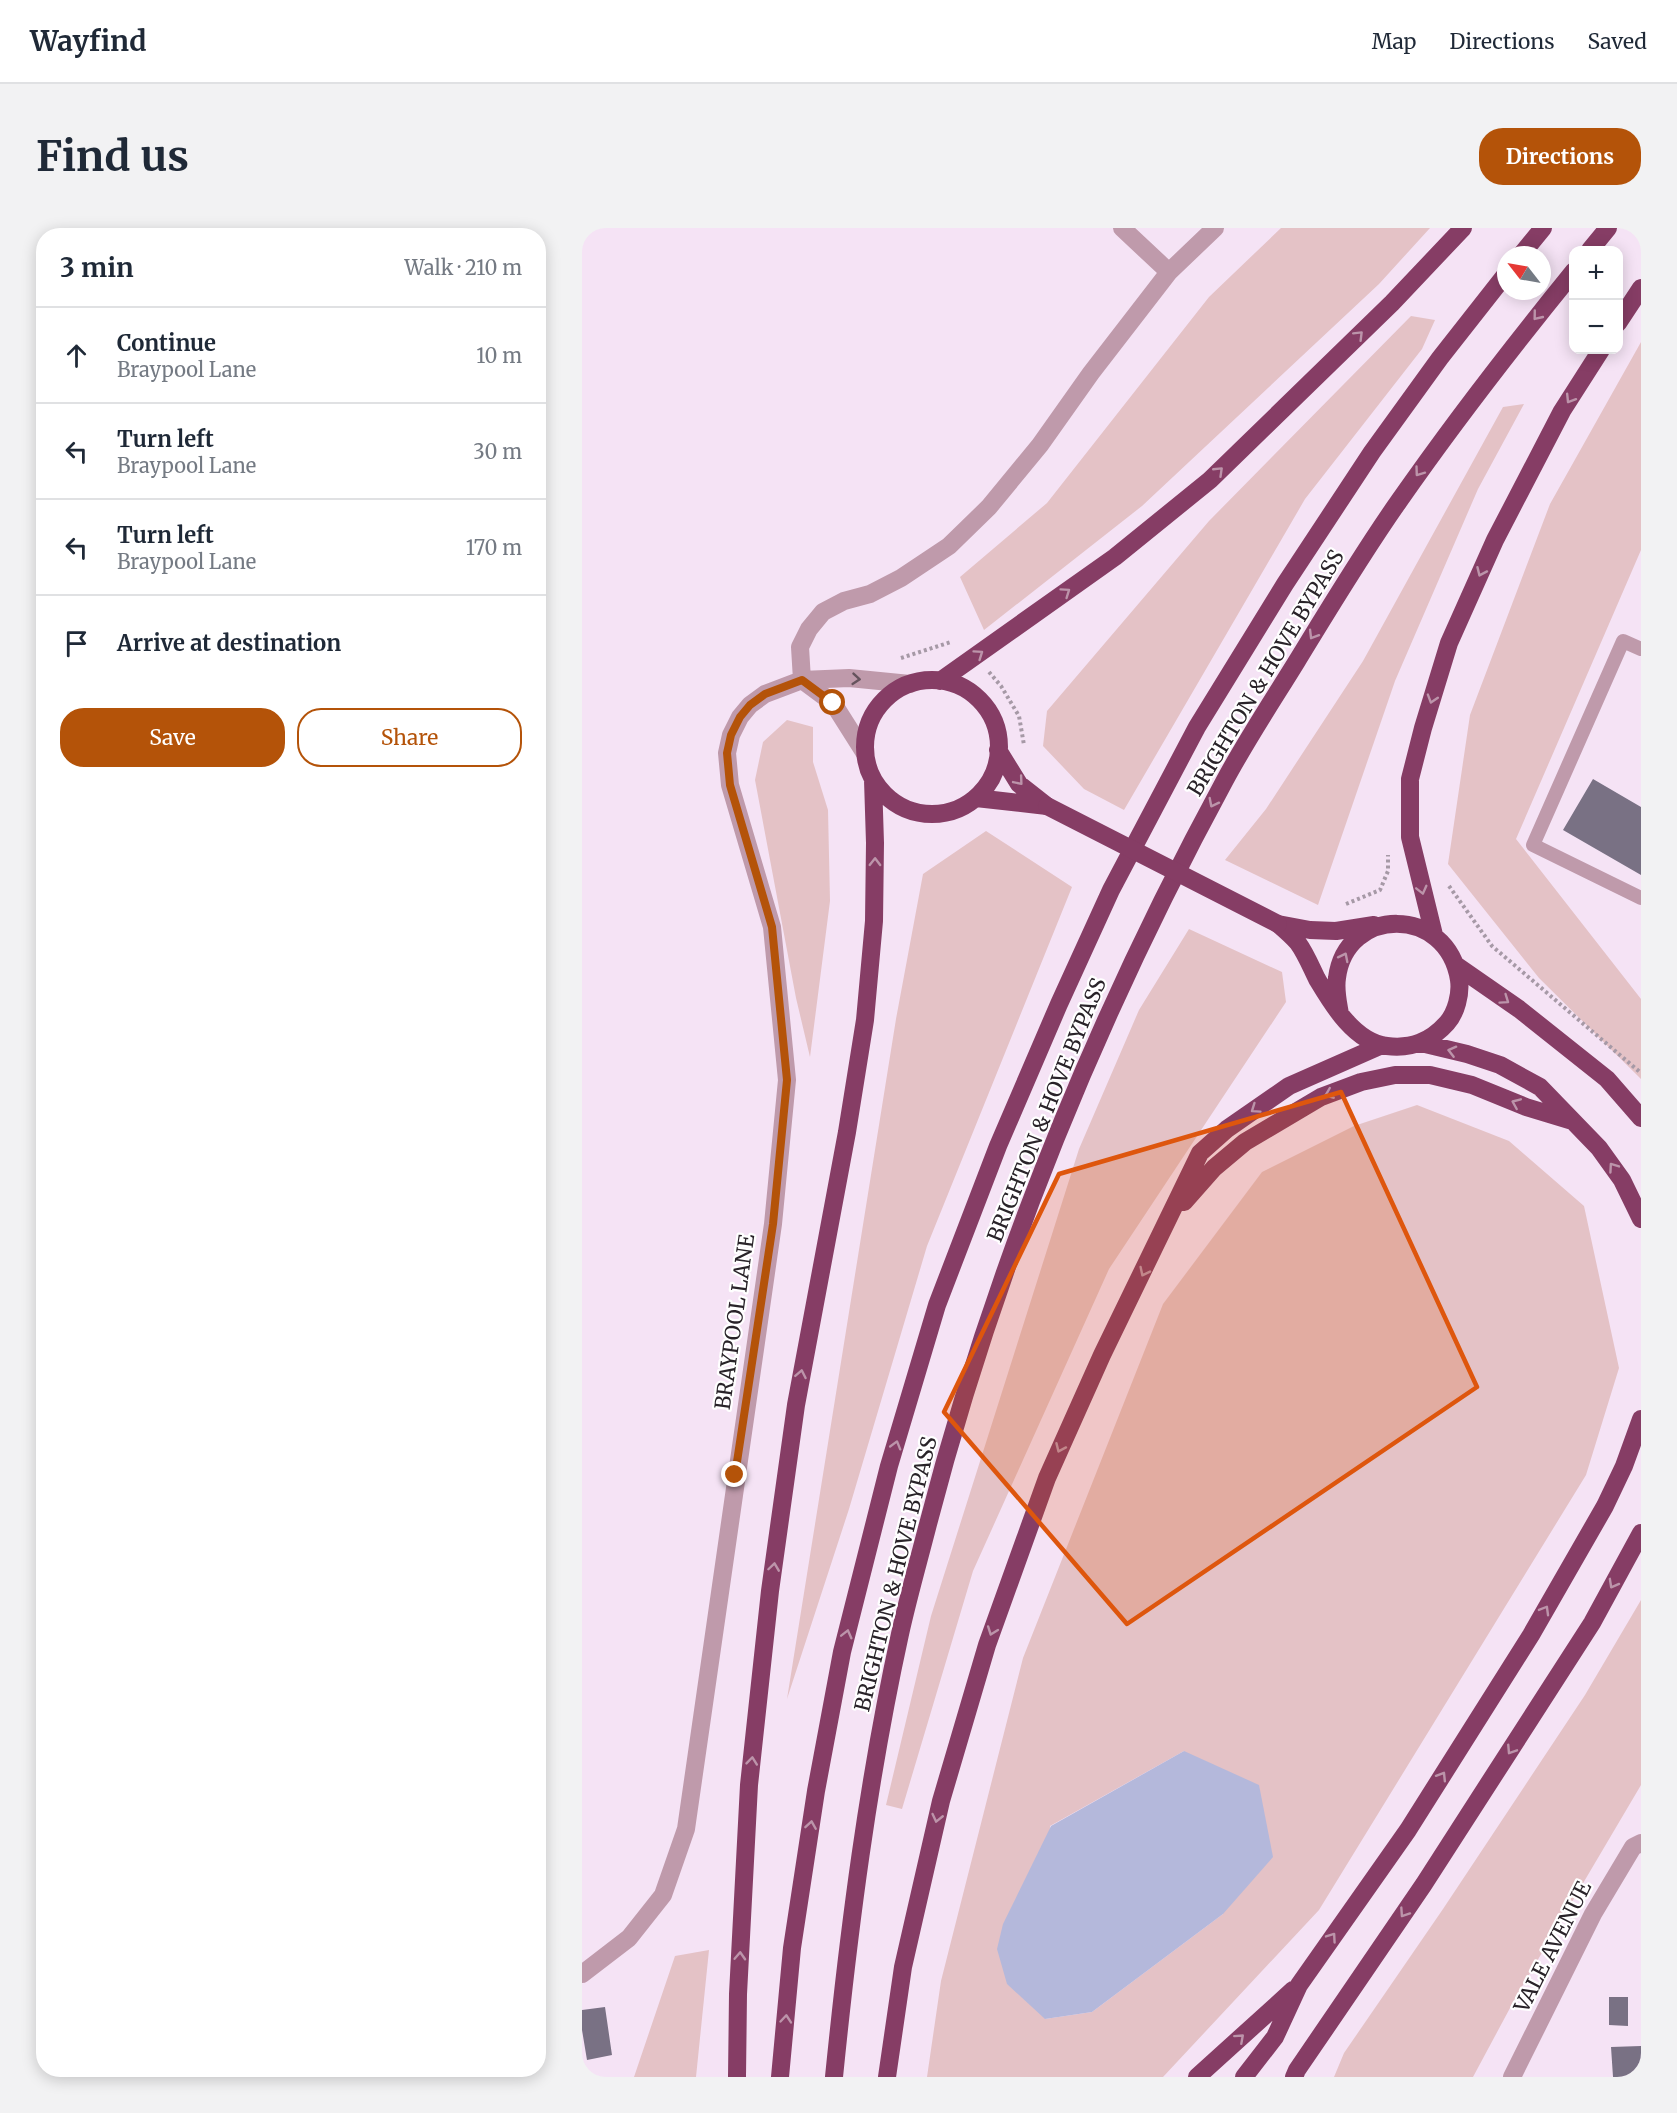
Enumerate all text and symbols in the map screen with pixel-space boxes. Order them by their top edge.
text: Wayfind [30,23,146,59]
text: Map [1372,28,1416,55]
text: Directions [1449,28,1554,55]
text: Saved [1587,28,1647,55]
button: Directions [1479,128,1641,185]
text: Find us [36,130,189,182]
north arrow [1497,246,1551,300]
map controls [1569,246,1623,354]
button: + [1569,246,1623,300]
text: 3 min [60,251,134,284]
text: Walk · 210 m [405,255,522,280]
button: − [1569,300,1623,354]
one-way arrow [1533,310,1544,321]
text: Continue [117,329,216,357]
one-way arrow [1352,332,1363,343]
icon: ahead [60,339,93,372]
text: 10 m [476,343,522,368]
text: Braypool Lane [117,357,256,382]
one-way arrow [1565,393,1577,403]
text: Turn left [117,425,214,453]
icon: left [60,435,93,468]
text: 30 m [473,439,522,464]
text: Braypool Lane [117,453,256,478]
one-way arrow [1416,466,1427,477]
one-way arrow [1212,467,1223,478]
text: Turn left [117,521,214,549]
icon: left [60,531,93,564]
text: 170 m [466,535,522,560]
street label: BRIGHTON & HOVE BYPASS [1181,545,1350,801]
text: Braypool Lane [117,549,256,574]
one-way arrow [1476,566,1488,577]
one-way arrow [1059,588,1070,599]
icon: arrive [60,627,93,660]
text: Arrive at destination [117,629,341,657]
one-way arrow [1308,629,1320,639]
one-way arrow [973,650,984,661]
one-way arrow [852,672,861,685]
route start [819,689,845,715]
one-way arrow [1427,693,1439,704]
button: Save [60,708,285,767]
button: Share [297,708,522,767]
one-way arrow [1012,775,1023,786]
one-way arrow [1209,797,1220,807]
one-way arrow [869,858,881,867]
one-way arrow [1415,885,1428,895]
one-way arrow [1337,953,1348,964]
street label: BRIGHTON & HOVE BYPASS [981,974,1112,1246]
one-way arrow [1498,993,1509,1004]
one-way arrow [1447,1045,1457,1058]
one-way arrow [1324,1087,1335,1099]
one-way arrow [1512,1098,1523,1110]
one-way arrow [1250,1102,1261,1113]
one-way arrow [1609,1163,1620,1174]
street label: BRAYPOOL LANE [709,1232,760,1411]
one-way arrow [1139,1266,1151,1277]
one-way arrow [794,1370,807,1380]
street label: BRIGHTON & HOVE BYPASS [848,1434,943,1714]
one-way arrow [888,1440,901,1450]
one-way arrow [1055,1442,1067,1453]
route end [721,1461,747,1487]
one-way arrow [767,1563,779,1572]
one-way arrow [1609,1578,1620,1588]
one-way arrow [1538,1606,1549,1616]
one-way arrow [987,1625,1000,1636]
one-way arrow [839,1629,852,1639]
one-way arrow [1506,1744,1518,1754]
one-way arrow [745,1756,758,1765]
one-way arrow [1434,1772,1446,1782]
one-way arrow [931,1813,944,1823]
one-way arrow [804,1821,816,1830]
street label: VALE AVENUE [1507,1876,1598,2018]
one-way arrow [1400,1907,1411,1918]
one-way arrow [1325,1933,1336,1944]
one-way arrow [734,1951,747,1960]
one-way arrow [779,2014,792,2023]
one-way arrow [1232,2034,1243,2045]

